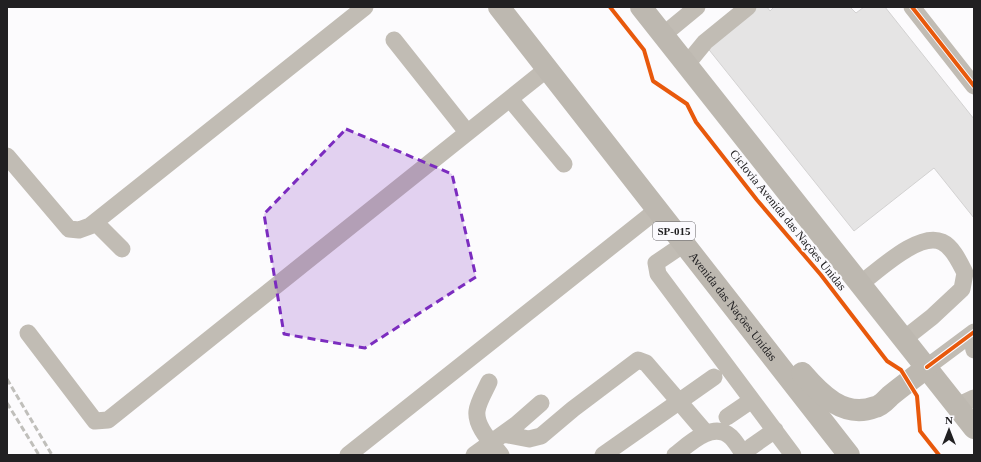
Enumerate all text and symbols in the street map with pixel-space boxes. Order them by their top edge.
street label: Ciclovia Avenida das Nações Unidas [727,147,849,293]
road number: SP-015 [653,222,695,240]
street label: Avenida das Nações Unidas [686,249,780,364]
north arrow [929,410,969,450]
text: N [945,414,953,426]

